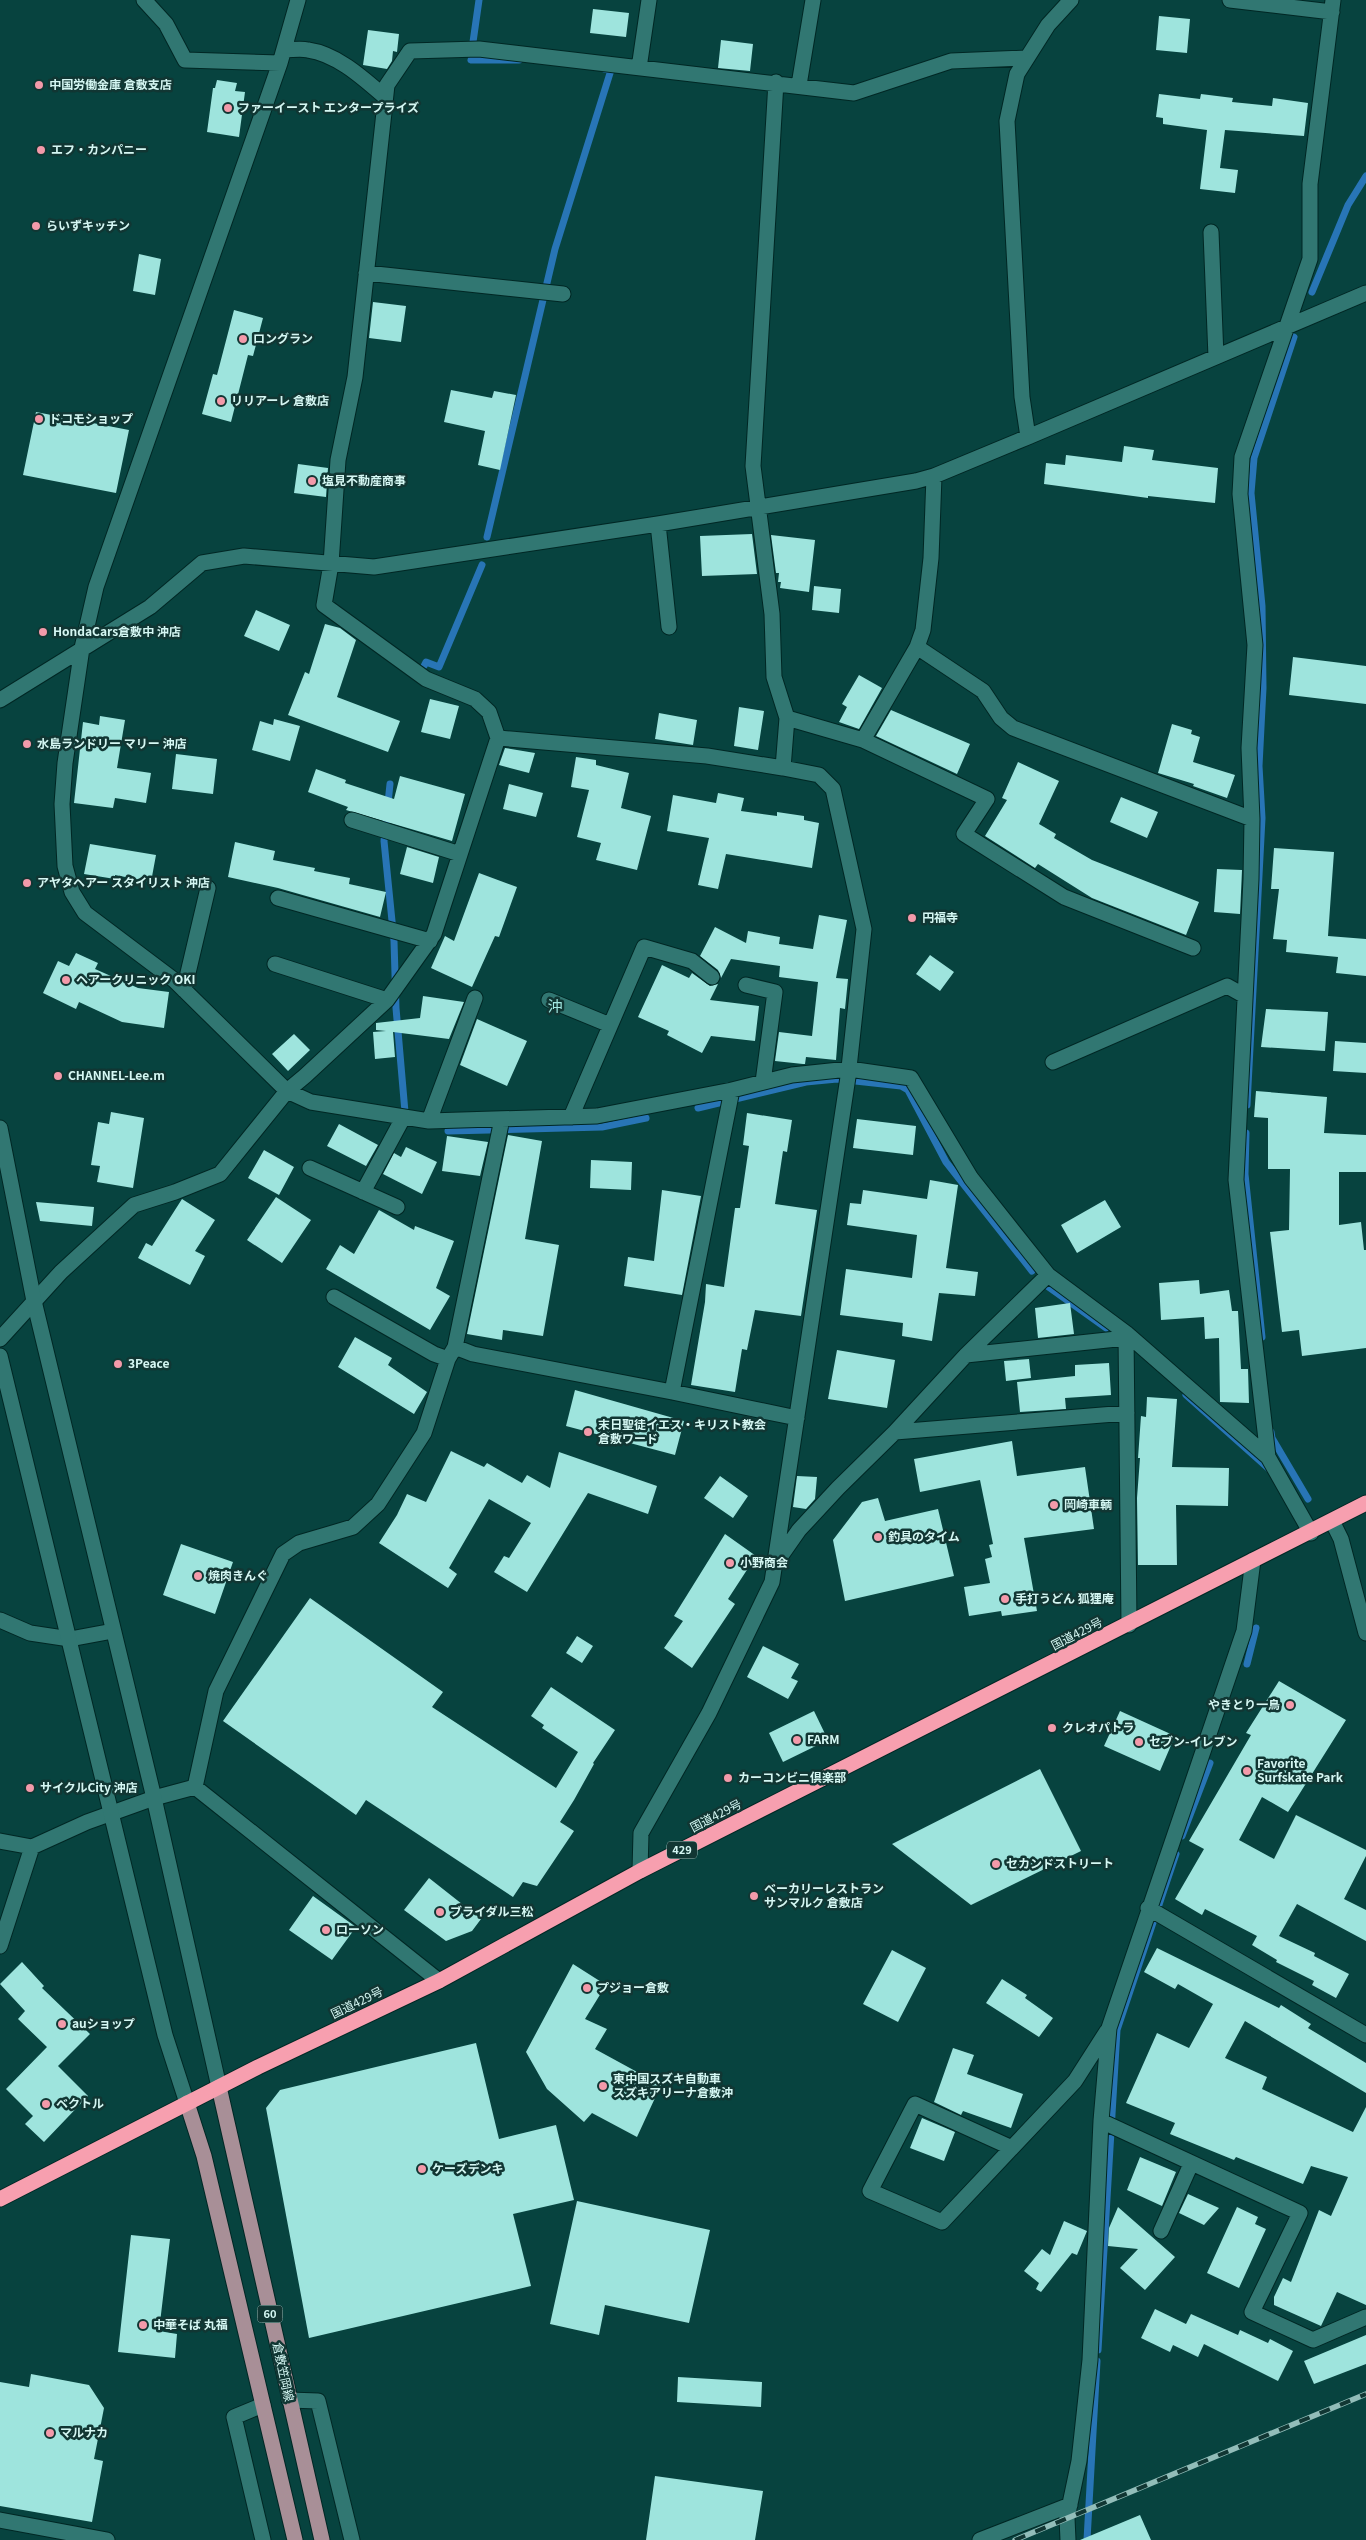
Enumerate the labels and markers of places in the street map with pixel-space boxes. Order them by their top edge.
place label: 中国労働金庫 倉敷支店 [49,75,172,92]
marker: 中国労働金庫 倉敷支店 [33,79,45,91]
place label: ファーイースト エンタープライズ [238,98,419,115]
marker: ファーイースト エンタープライズ [222,102,234,114]
place label: エフ・カンパニー [51,140,147,157]
marker: エフ・カンパニー [35,144,47,156]
place label: らいずキッチン [46,216,130,233]
marker: らいずキッチン [30,220,42,232]
place label: ロングラン [253,329,313,346]
marker: ロングラン [237,333,249,345]
place label: リリアーレ 倉敷店 [231,391,329,408]
marker: リリアーレ 倉敷店 [215,395,227,407]
place label: ドコモショップ [49,409,133,426]
marker: ドコモショップ [33,413,45,425]
place label: 塩見不動産商事 [322,471,406,488]
marker: 塩見不動産商事 [306,475,318,487]
place label: HondaCars倉敷中 沖店 [53,622,181,639]
marker: HondaCars倉敷中 沖店 [37,626,49,638]
place label: 水島ランドリー マリー 沖店 [37,734,186,751]
marker: 水島ランドリー マリー 沖店 [21,738,33,750]
place label: アヤタヘアー スタイリスト 沖店 [37,873,210,890]
marker: アヤタヘアー スタイリスト 沖店 [21,877,33,889]
place label: 円福寺 [922,908,958,925]
marker: 円福寺 [906,912,918,924]
place label: ヘアークリニック OKI [76,970,195,987]
marker: ヘアークリニック OKI [60,974,72,986]
place label: CHANNEL-Lee.m [68,1066,165,1083]
marker: CHANNEL-Lee.m [52,1070,64,1082]
place label: 3Peace [128,1354,169,1371]
marker: 3Peace [112,1358,124,1370]
place label: 末日聖徒イエス・キリスト教会 倉敷ワード [598,1415,766,1446]
marker: 末日聖徒イエス・キリスト教会 倉敷ワード [582,1426,594,1438]
place label: 岡崎車輌 [1064,1495,1112,1512]
marker: 岡崎車輌 [1048,1499,1060,1511]
place label: 釣具のタイム [888,1527,960,1544]
marker: 釣具のタイム [872,1531,884,1543]
place label: 小野商会 [740,1553,788,1570]
marker: 小野商会 [724,1557,736,1569]
place label: 焼肉きんぐ [208,1566,268,1583]
marker: 焼肉きんぐ [192,1570,204,1582]
place label: 手打うどん 狐狸庵 [1015,1589,1114,1606]
marker: 手打うどん 狐狸庵 [999,1593,1011,1605]
place label: やきとり一鳥 [1208,1695,1280,1712]
marker: やきとり一鳥 [1284,1699,1296,1711]
place label: クレオパトラ [1062,1718,1134,1735]
marker: クレオパトラ [1046,1722,1058,1734]
place label: FARM [807,1730,840,1747]
place label: セブン-イレブン [1149,1732,1237,1749]
marker: FARM [791,1734,803,1746]
marker: セブン-イレブン [1133,1736,1145,1748]
place label: Favorite Surfskate Park [1257,1754,1344,1785]
marker: Favorite Surfskate Park [1241,1765,1253,1777]
place label: カーコンビニ倶楽部 [738,1768,846,1785]
marker: カーコンビニ倶楽部 [722,1772,734,1784]
place label: サイクルCity 沖店 [40,1778,138,1795]
marker: サイクルCity 沖店 [24,1782,36,1794]
place label: セカンドストリート [1006,1854,1114,1871]
marker: セカンドストリート [990,1858,1002,1870]
place label: ベーカリーレストラン サンマルク 倉敷店 [764,1879,884,1910]
marker: ベーカリーレストラン サンマルク 倉敷店 [748,1890,760,1902]
place label: ブライダル三松 [450,1902,534,1919]
marker: ブライダル三松 [434,1906,446,1918]
place label: ローソン [336,1920,384,1937]
marker: ローソン [320,1924,332,1936]
place label: プジョー倉敷 [597,1978,669,1995]
marker: プジョー倉敷 [581,1982,593,1994]
place label: auショップ [72,2014,135,2031]
marker: auショップ [56,2018,68,2030]
place label: 東中国スズキ自動車 スズキアリーナ倉敷沖 [613,2069,733,2100]
marker: 東中国スズキ自動車 スズキアリーナ倉敷沖 [597,2080,609,2092]
place label: ベクトル [56,2094,104,2111]
marker: ベクトル [40,2098,52,2110]
place label: ケーズデンキ [432,2159,503,2176]
marker: ケーズデンキ [416,2163,428,2175]
place label: 中華そば 丸福 [153,2315,228,2332]
marker: 中華そば 丸福 [137,2319,149,2331]
place label: マルナカ [60,2423,108,2440]
marker: マルナカ [44,2427,56,2439]

